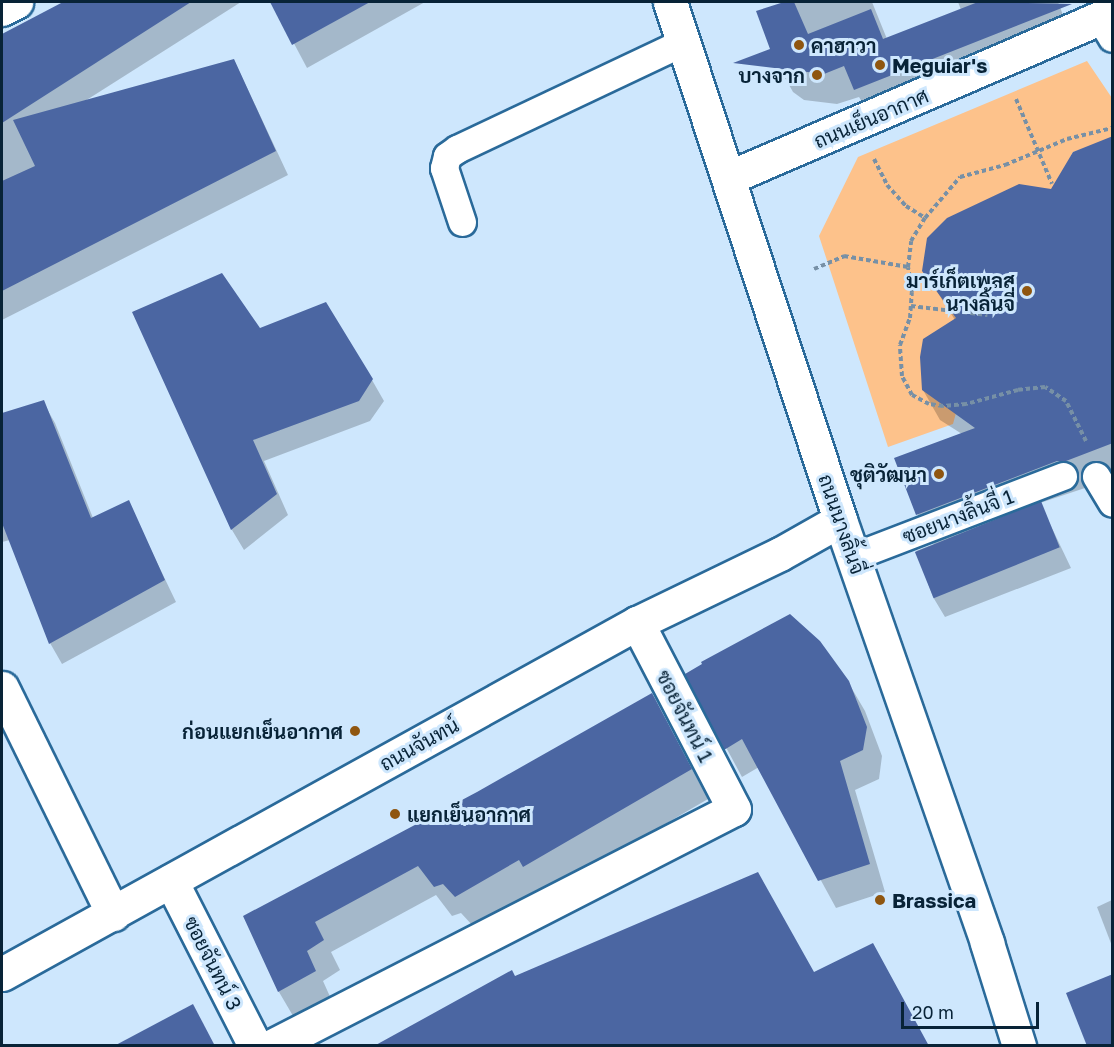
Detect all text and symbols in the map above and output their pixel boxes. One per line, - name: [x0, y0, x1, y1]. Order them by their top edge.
- place label: คาฮาวา: [811, 33, 876, 57]
- marker: คาฮาวา: [792, 38, 806, 52]
- place label: Meguiar's: [892, 53, 987, 77]
- marker: Meguiar's: [873, 58, 887, 72]
- place label: บางจาก: [739, 63, 805, 87]
- marker: บางจาก: [810, 68, 824, 82]
- street label: ถนนเย็นอากาศ: [810, 83, 932, 153]
- place label: มาร์เก็ตเพลส นางลิ้นจี่: [906, 268, 1015, 315]
- marker: มาร์เก็ตเพลส นางลิ้นจี่: [1020, 284, 1034, 298]
- place label: ชุติวัฒนา: [850, 462, 927, 486]
- marker: ชุติวัฒนา: [932, 467, 946, 481]
- street label: ถนนนางลิ้นจี่: [814, 471, 870, 577]
- street label: ซอยนางลิ้นจี่ 1: [899, 484, 1017, 548]
- street label: ซอยจันทน์ 1: [652, 666, 718, 766]
- street label: ถนนจันทน์: [375, 712, 463, 776]
- place label: ก่อนแยกเย็นอากาศ: [182, 719, 343, 743]
- marker: ก่อนแยกเย็นอากาศ: [348, 724, 362, 738]
- place label: แยกเย็นอากาศ: [407, 802, 531, 826]
- marker: แยกเย็นอากาศ: [388, 807, 402, 821]
- place label: Brassica: [892, 888, 976, 912]
- marker: Brassica: [873, 893, 887, 907]
- street label: ซอยจันทน์ 3: [179, 912, 247, 1014]
- scale bar: [904, 990, 1042, 1028]
- text: 20 m: [912, 1001, 954, 1023]

